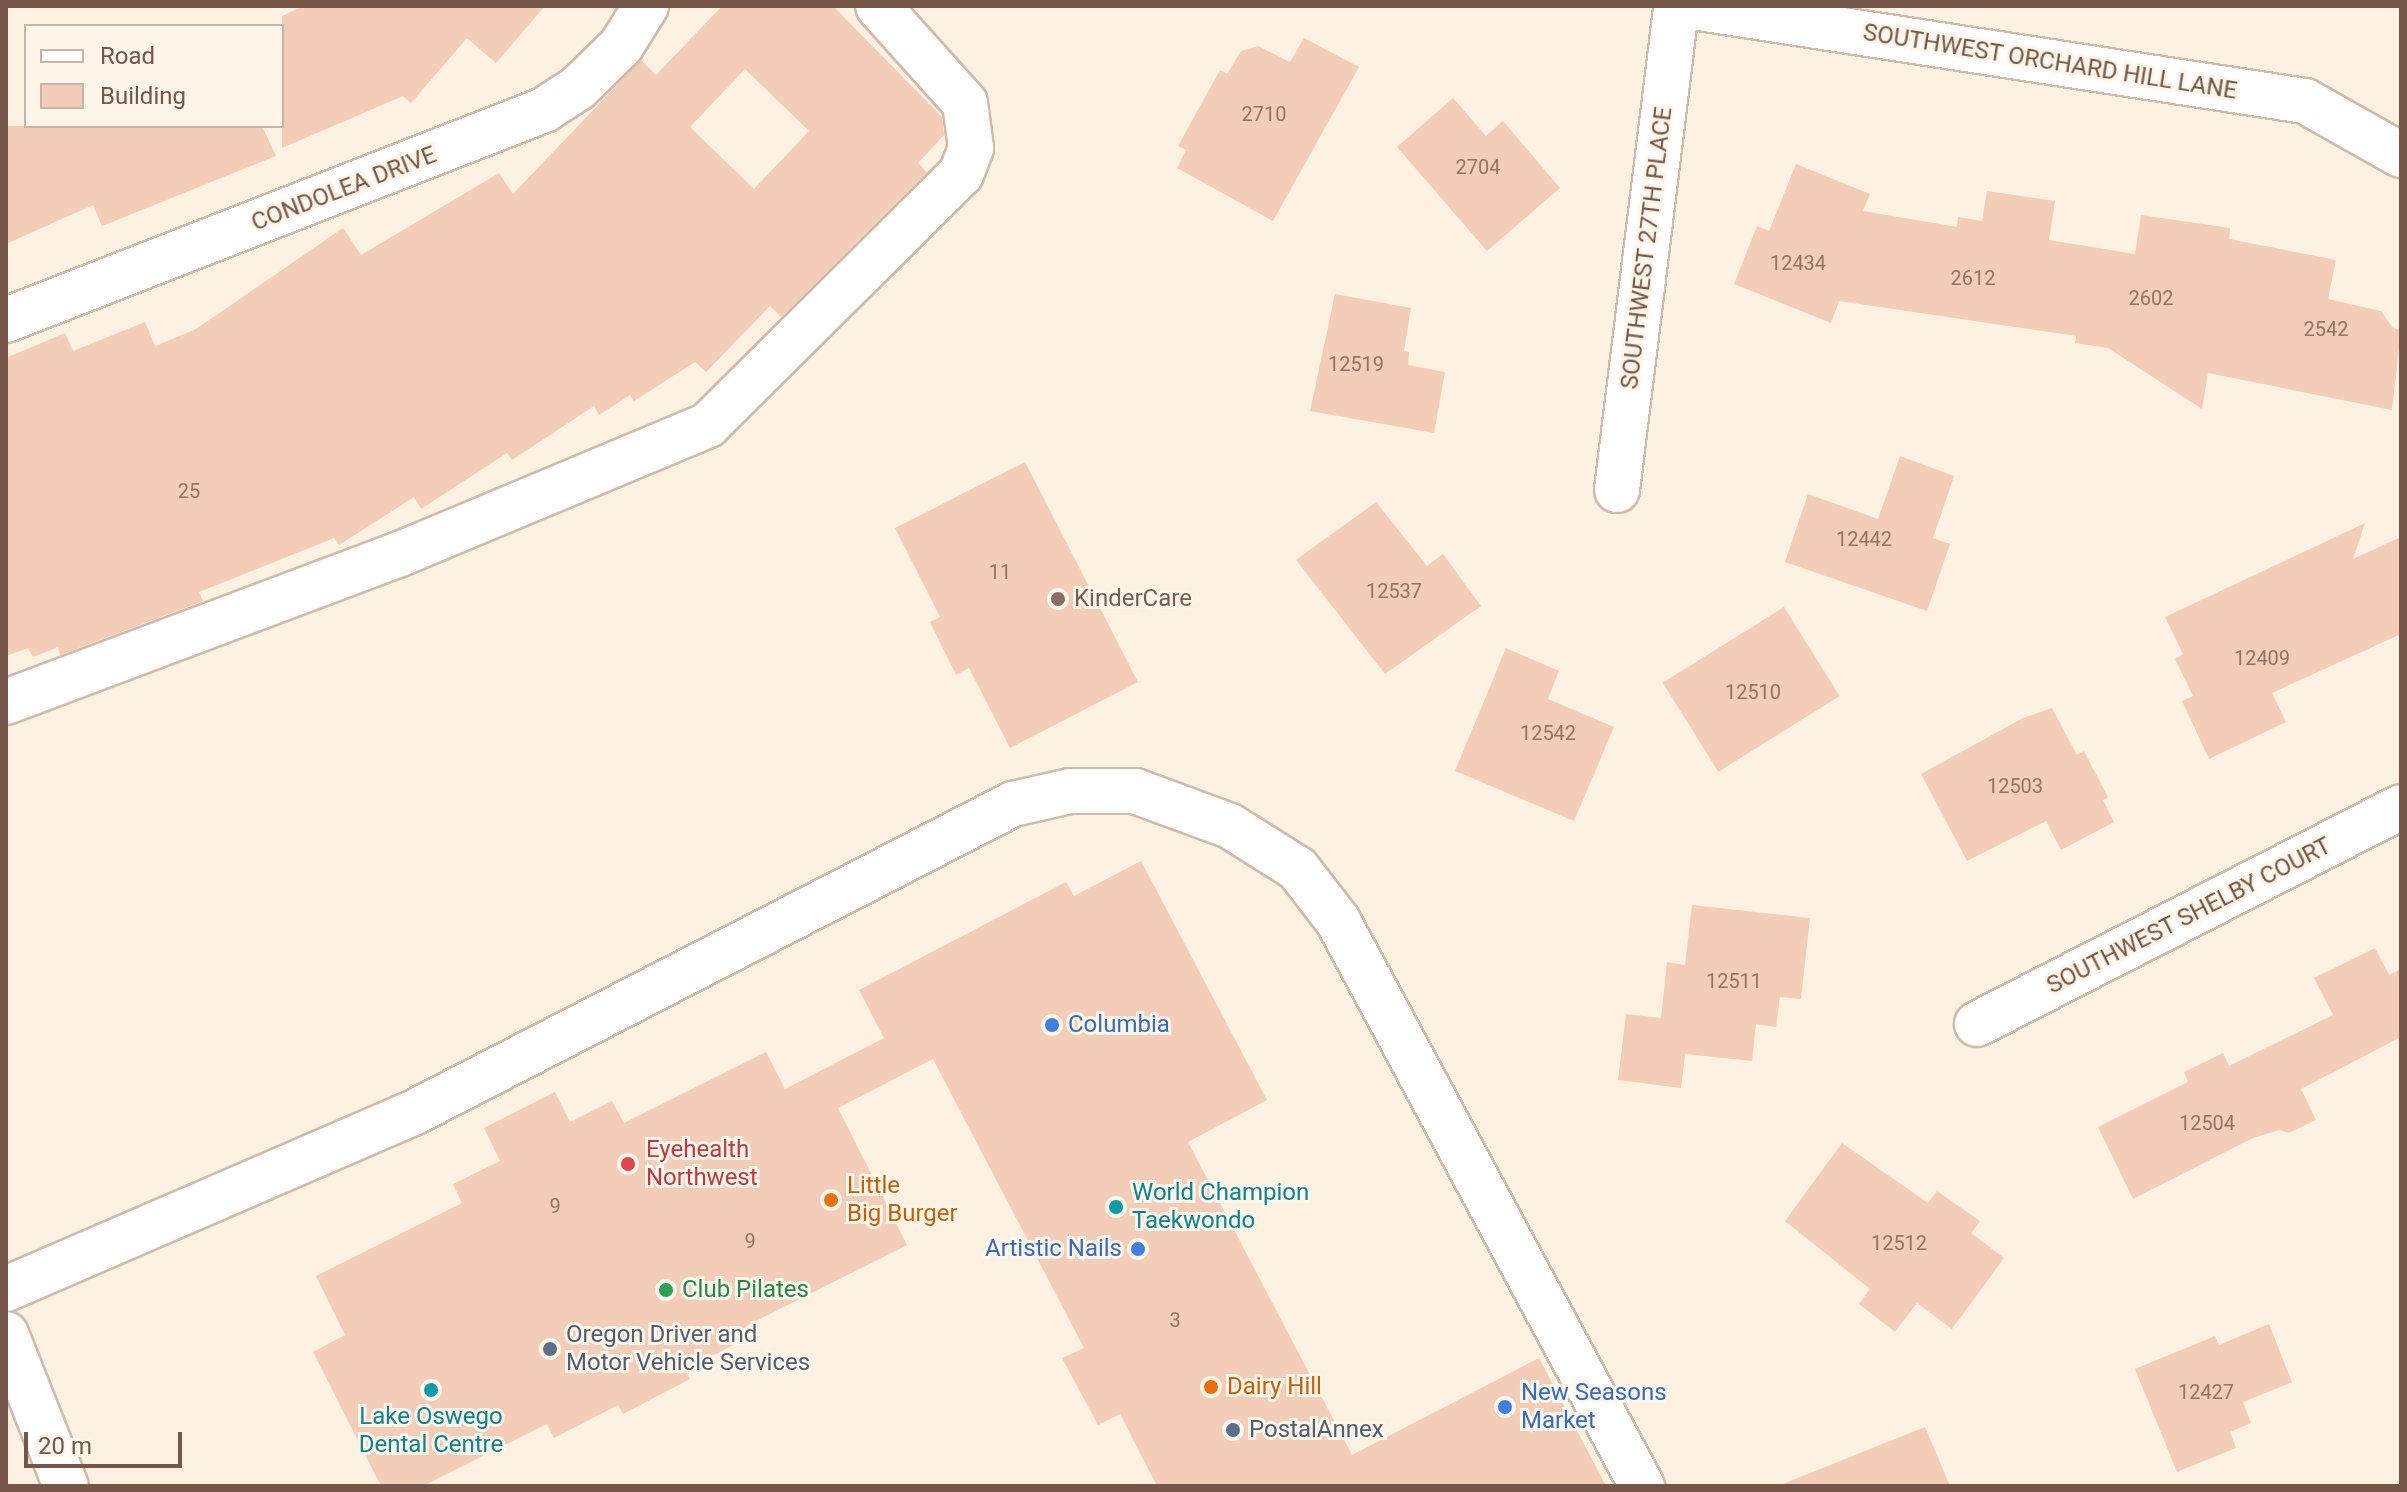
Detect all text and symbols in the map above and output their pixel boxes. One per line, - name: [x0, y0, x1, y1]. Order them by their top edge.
- street label: SOUTHWEST ORCHARD HILL LANE: [1861, 18, 2239, 106]
- legend: [24, 24, 284, 128]
- text: Road: [100, 42, 155, 70]
- text: Building: [100, 82, 186, 110]
- house number: 2710: [1242, 102, 1286, 126]
- street label: SOUTHWEST 27TH PLACE: [1615, 105, 1679, 391]
- street label: CONDOLEA DRIVE: [247, 140, 441, 238]
- house number: 2704: [1456, 155, 1500, 179]
- house number: 12434: [1770, 251, 1826, 275]
- house number: 2612: [1951, 266, 1995, 290]
- house number: 2602: [2129, 286, 2173, 310]
- house number: 2542: [2304, 317, 2348, 341]
- house number: 12519: [1328, 352, 1384, 376]
- house number: 25: [178, 479, 200, 503]
- house number: 12442: [1836, 527, 1892, 551]
- house number: 11: [989, 560, 1011, 584]
- house number: 12537: [1366, 579, 1422, 603]
- place label: KinderCare: [1074, 585, 1192, 613]
- marker: KinderCare: [1049, 590, 1067, 608]
- house number: 12409: [2234, 646, 2290, 670]
- house number: 12510: [1725, 680, 1781, 704]
- house number: 12542: [1520, 721, 1576, 745]
- house number: 12503: [1987, 774, 2043, 798]
- street label: SOUTHWEST SHELBY COURT: [2042, 832, 2336, 1000]
- house number: 12511: [1706, 969, 1762, 993]
- place label: Columbia: [1068, 1011, 1170, 1039]
- marker: Columbia: [1043, 1016, 1061, 1034]
- house number: 12504: [2179, 1111, 2235, 1135]
- place label: Eyehealth Northwest: [646, 1136, 758, 1192]
- marker: Eyehealth Northwest: [617, 1153, 639, 1175]
- place label: Little Big Burger: [847, 1172, 958, 1228]
- place label: World Champion Taekwondo: [1132, 1179, 1309, 1235]
- marker: Little Big Burger: [822, 1191, 840, 1209]
- house number: 9: [549, 1194, 561, 1218]
- marker: World Champion Taekwondo: [1107, 1198, 1125, 1216]
- house number: 9: [744, 1229, 756, 1253]
- house number: 12512: [1871, 1231, 1927, 1255]
- place label: Artistic Nails: [985, 1235, 1122, 1263]
- marker: Artistic Nails: [1129, 1240, 1147, 1258]
- place label: Club Pilates: [682, 1276, 809, 1304]
- marker: Club Pilates: [657, 1281, 675, 1299]
- house number: 3: [1169, 1308, 1181, 1332]
- place label: Oregon Driver and Motor Vehicle Services: [566, 1321, 810, 1377]
- marker: Oregon Driver and Motor Vehicle Services: [541, 1340, 559, 1358]
- place label: Dairy Hill: [1227, 1373, 1322, 1401]
- marker: Dairy Hill: [1202, 1378, 1220, 1396]
- place label: New Seasons Market: [1521, 1379, 1667, 1435]
- house number: 12427: [2178, 1380, 2234, 1404]
- marker: Lake Oswego Dental Centre: [422, 1381, 440, 1399]
- marker: New Seasons Market: [1496, 1398, 1514, 1416]
- place label: Lake Oswego Dental Centre: [359, 1403, 503, 1459]
- scale bar: [28, 1416, 186, 1466]
- place label: PostalAnnex: [1249, 1416, 1384, 1444]
- marker: PostalAnnex: [1224, 1421, 1242, 1439]
- text: 20 m: [38, 1432, 92, 1460]

